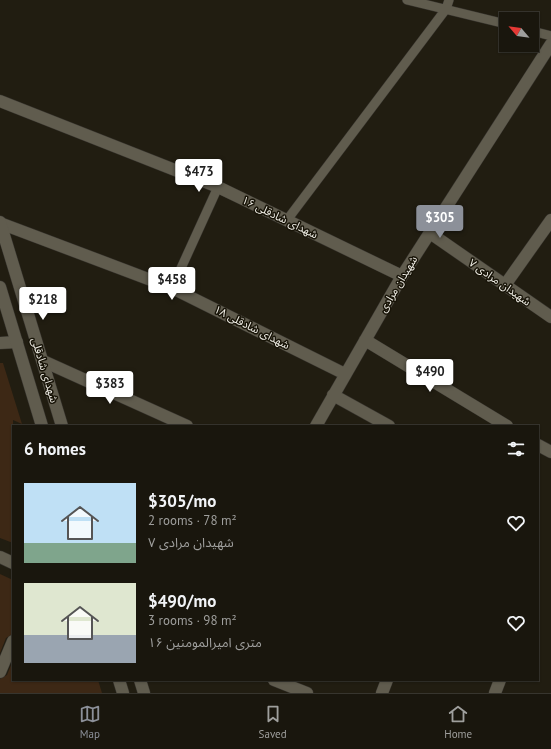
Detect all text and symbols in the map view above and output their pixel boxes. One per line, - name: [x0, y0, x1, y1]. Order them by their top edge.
- north arrow: [499, 12, 539, 52]
- map controls: [499, 12, 539, 52]
- pin: $473: [175, 159, 223, 193]
- text: $473: [184, 163, 214, 180]
- street label: شهدای شادقلی ۱۶: [240, 193, 321, 242]
- pin: $305: [416, 205, 464, 239]
- text: $305: [425, 209, 455, 226]
- street label: شهیدان مرادی: [376, 253, 421, 315]
- street label: شهیدان مرادی ۷: [466, 255, 534, 309]
- pin: $458: [148, 267, 196, 301]
- text: $458: [157, 271, 187, 288]
- pin: $218: [19, 287, 67, 321]
- text: $218: [28, 291, 58, 308]
- street label: شهدای شادقلی ۱۸: [212, 302, 292, 352]
- street label: شهدای شادقلی: [28, 336, 62, 405]
- pin: $490: [406, 359, 454, 393]
- text: $490: [415, 363, 445, 380]
- pin: $383: [86, 371, 134, 405]
- text: $383: [95, 375, 125, 392]
- text: 6 homes: [24, 438, 86, 460]
- icon: filters: [505, 438, 527, 460]
- text: $305/mo: [148, 490, 216, 512]
- icon: home: [56, 499, 104, 547]
- text: 2 rooms · 78 m²: [148, 512, 237, 529]
- icon: heart: [505, 512, 527, 534]
- text: شهیدان مرادی ۷: [148, 534, 234, 551]
- text: $490/mo: [148, 590, 216, 612]
- icon: home: [56, 599, 104, 647]
- text: 3 rooms · 98 m²: [148, 612, 237, 629]
- icon: heart: [505, 612, 527, 634]
- text: ۱۶ متری امیرالمومنین: [148, 634, 262, 651]
- tab: Map: [79, 703, 101, 741]
- tab: Saved: [259, 703, 287, 741]
- tab: Home: [444, 703, 472, 741]

